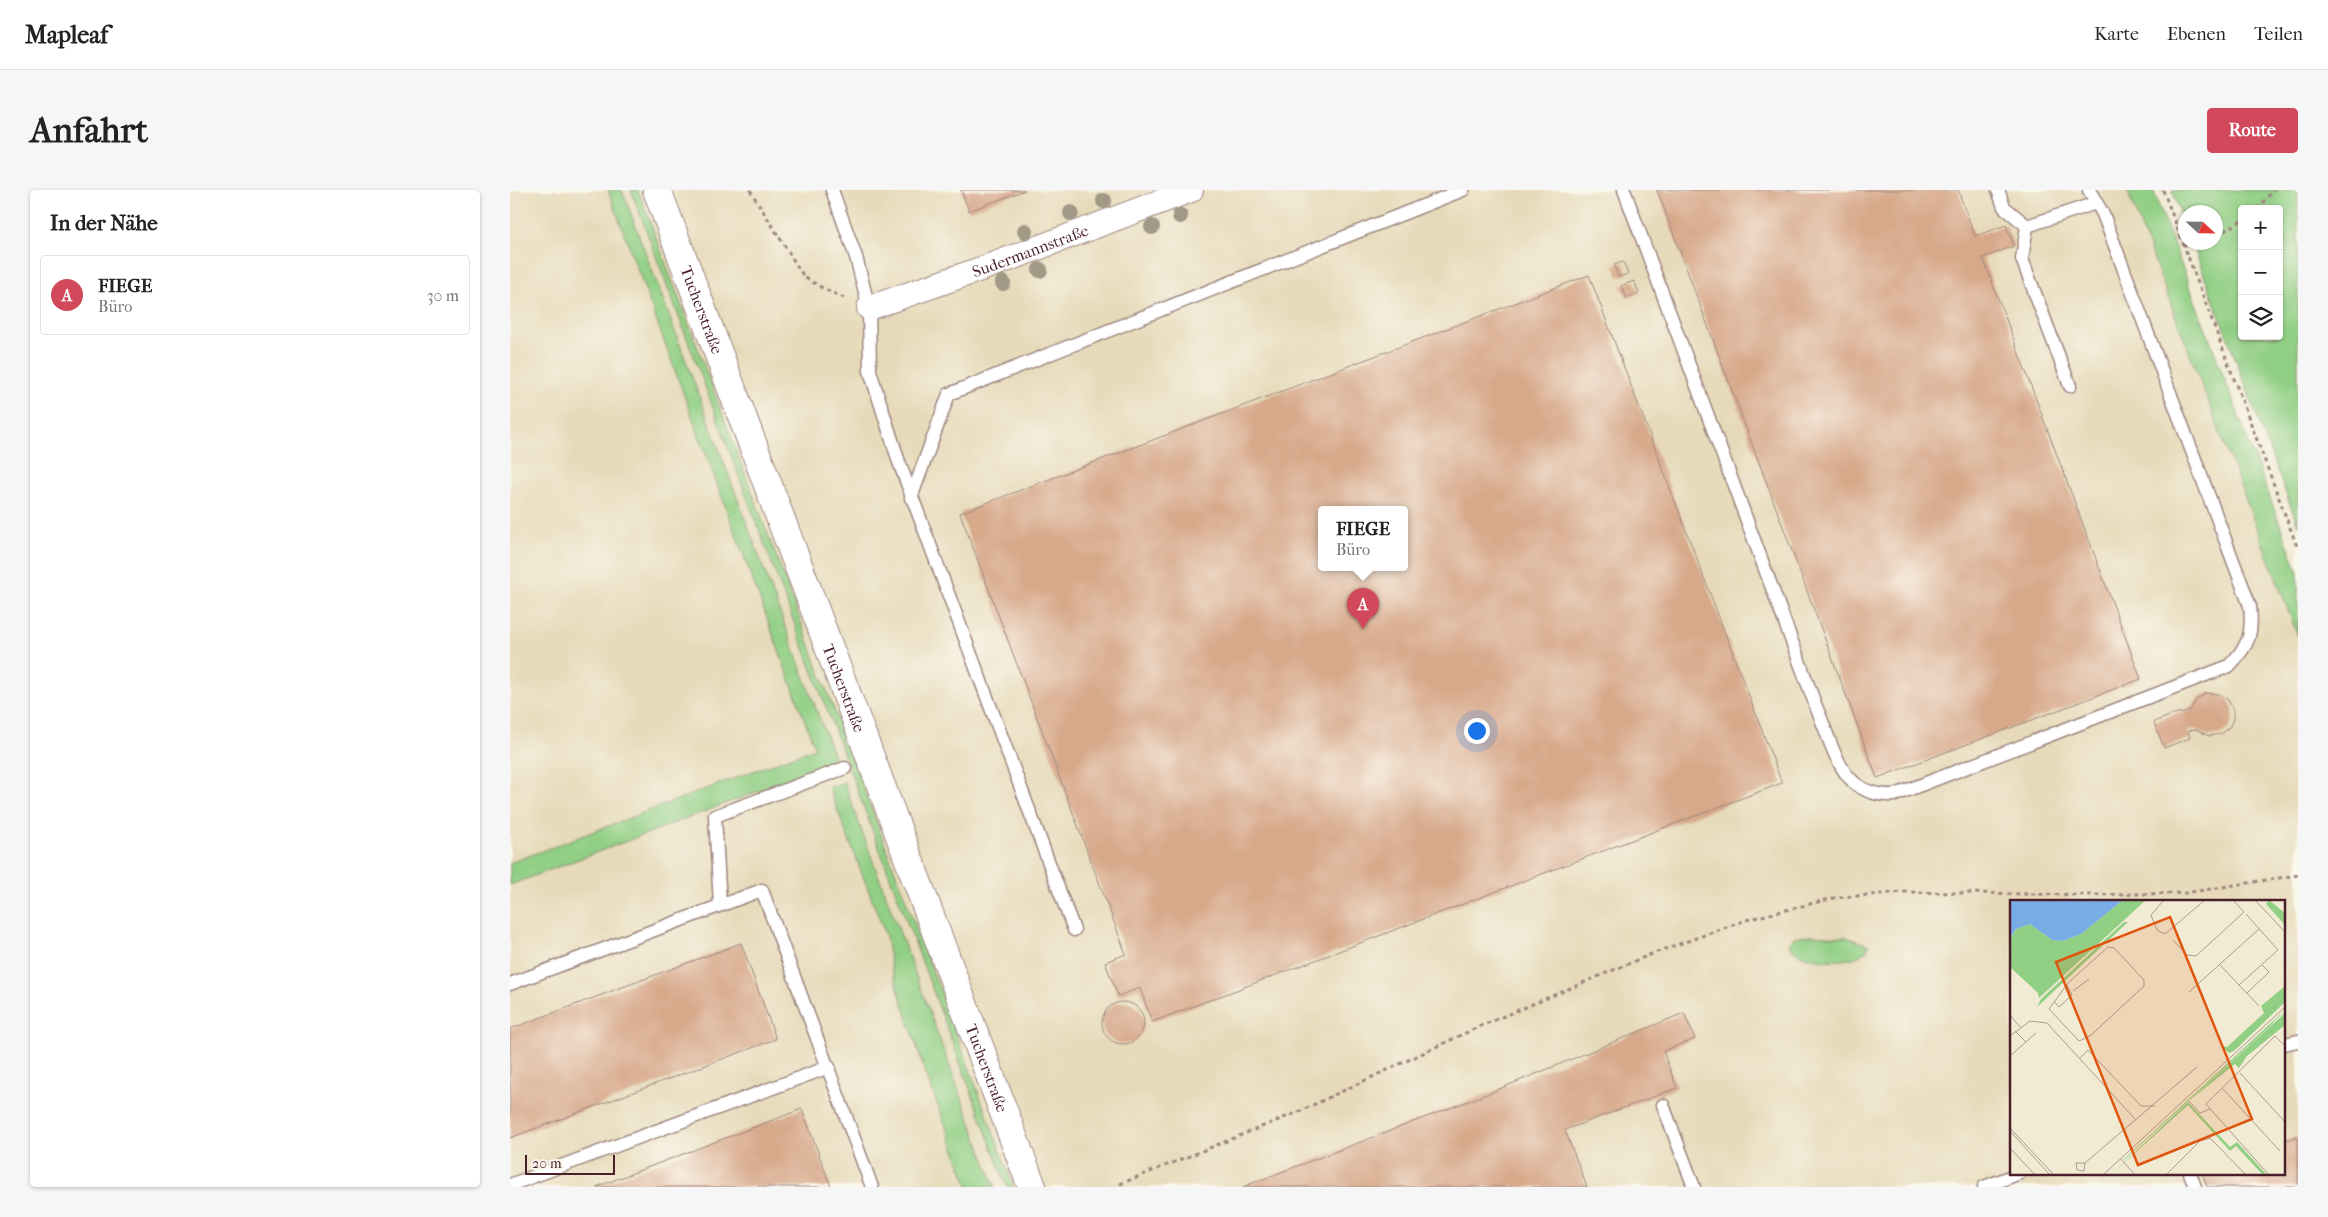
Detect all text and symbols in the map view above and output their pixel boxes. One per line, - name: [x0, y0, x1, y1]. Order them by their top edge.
- text: Mapleaf: [25, 21, 108, 49]
- text: Karte: [2094, 24, 2139, 45]
- text: Ebenen: [2167, 24, 2226, 45]
- text: Teilen: [2254, 24, 2303, 45]
- button: Route: [2207, 108, 2298, 153]
- text: Anfahrt: [30, 110, 148, 151]
- north arrow: [2178, 205, 2223, 250]
- map controls: [2238, 205, 2283, 340]
- button: +: [2238, 205, 2283, 250]
- text: In der Nähe: [50, 211, 158, 235]
- street label: Sudermannstraße: [970, 221, 1091, 281]
- button: −: [2238, 250, 2283, 295]
- street label: Tucherstraße: [676, 263, 727, 357]
- text: FIEGE: [98, 275, 152, 297]
- text: A: [62, 286, 72, 305]
- text: 30 m: [427, 286, 459, 305]
- button: layers: [2238, 295, 2283, 340]
- text: Büro: [98, 297, 132, 316]
- popup: [1318, 506, 1408, 571]
- text: FIEGE: [1336, 518, 1390, 540]
- text: Büro: [1336, 540, 1370, 559]
- pin: A: [1347, 588, 1379, 629]
- street label: Tucherstraße: [819, 641, 869, 735]
- your location: [1464, 718, 1490, 744]
- inset map: [2010, 900, 2286, 1174]
- street label: Tucherstraße: [962, 1021, 1012, 1115]
- scale bar: [525, 1152, 615, 1175]
- text: 20 m: [532, 1155, 562, 1172]

